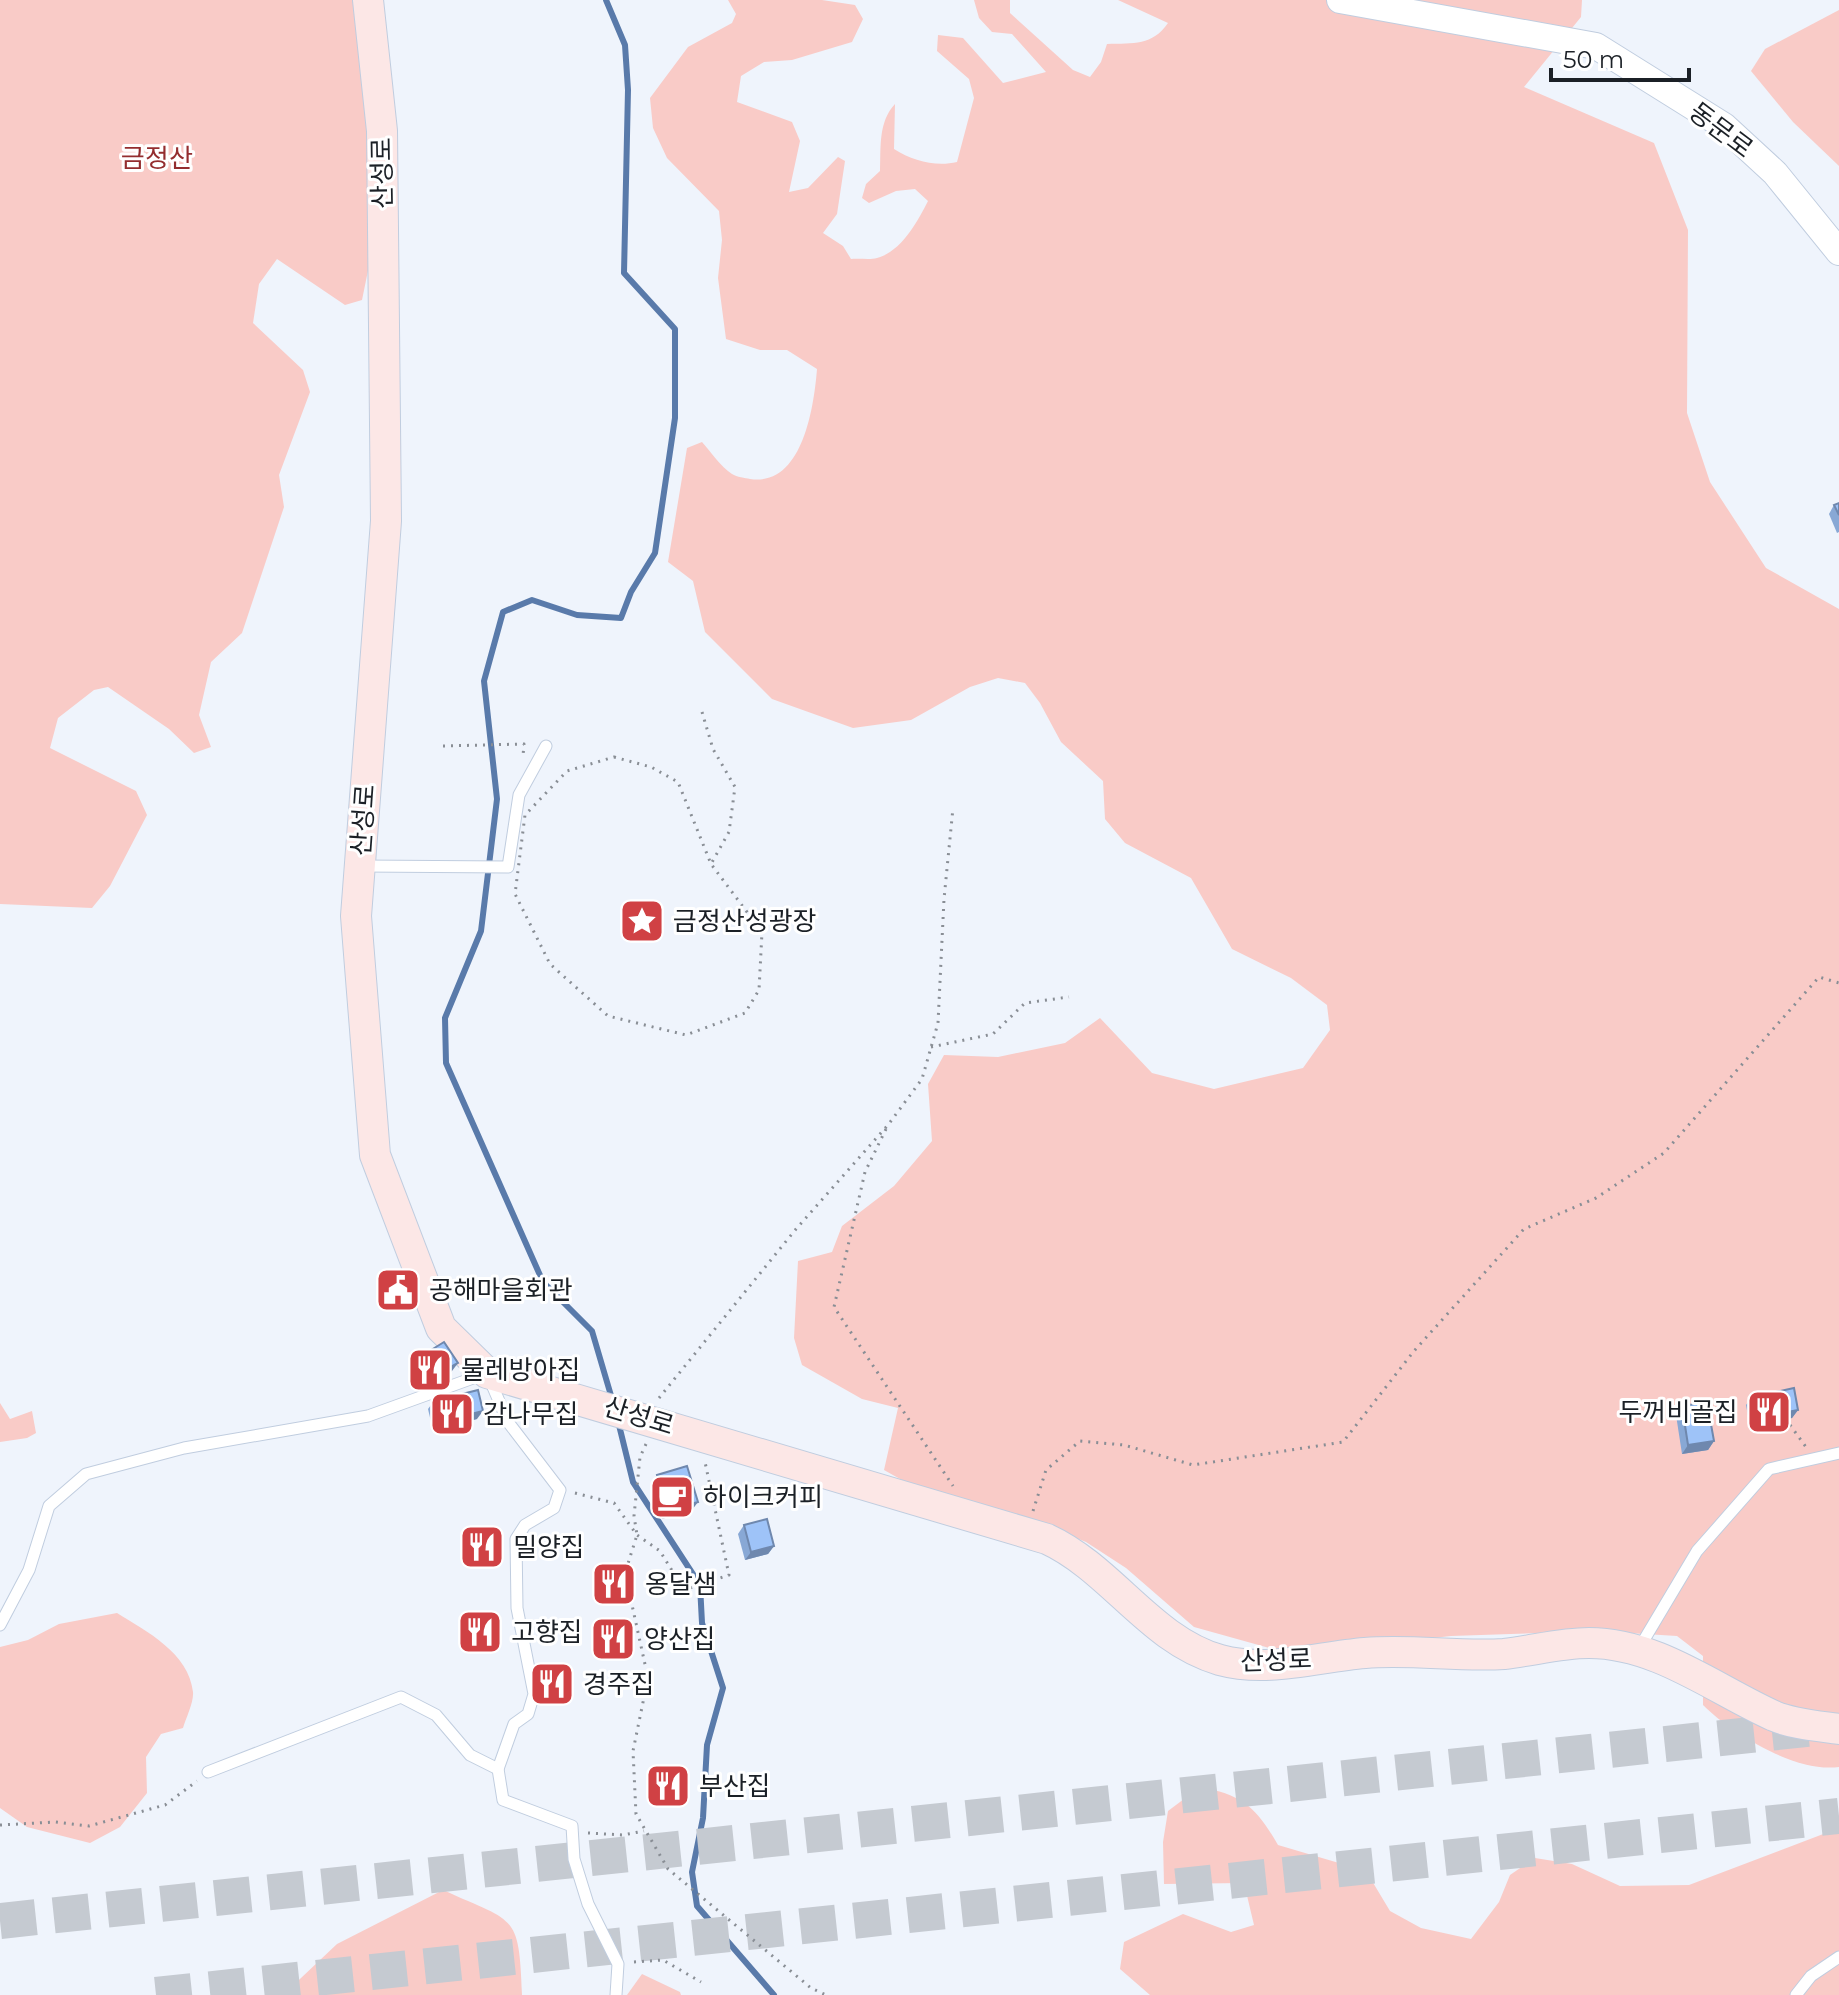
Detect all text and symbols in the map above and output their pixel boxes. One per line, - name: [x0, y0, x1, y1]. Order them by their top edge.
- scale bar: [1551, 32, 1689, 82]
- text: 50 m: [1563, 45, 1624, 74]
- street label: 동문로: [1683, 96, 1759, 164]
- street label: 산성로: [365, 137, 399, 209]
- park label: 금정산: [121, 142, 193, 174]
- street label: 산성로: [345, 783, 381, 857]
- place icon: 금정산성광장: [618, 897, 666, 945]
- place label: 금정산성광장: [673, 905, 817, 937]
- public building icon: 공해마을회관: [374, 1266, 422, 1314]
- place label: 공해마을회관: [429, 1274, 573, 1306]
- restaurant icon: 물레방아집: [406, 1346, 454, 1394]
- place label: 물레방아집: [461, 1354, 581, 1386]
- restaurant icon: 두꺼비골집: [1745, 1388, 1793, 1436]
- restaurant icon: 감나무집: [428, 1390, 476, 1438]
- street label: 산성로: [600, 1390, 678, 1442]
- place label: 두꺼비골집: [1618, 1396, 1738, 1428]
- place label: 감나무집: [483, 1398, 579, 1430]
- cafe icon: 하이크커피: [648, 1473, 696, 1521]
- place label: 하이크커피: [703, 1481, 823, 1513]
- restaurant icon: 밀양집: [458, 1523, 506, 1571]
- place label: 밀양집: [513, 1531, 585, 1563]
- restaurant icon: 옹달샘: [590, 1560, 638, 1608]
- place label: 옹달샘: [645, 1568, 717, 1600]
- restaurant icon: 고향집: [456, 1608, 504, 1656]
- restaurant icon: 양산집: [589, 1615, 637, 1663]
- place label: 고향집: [511, 1616, 583, 1648]
- place label: 양산집: [644, 1623, 716, 1655]
- street label: 산성로: [1240, 1643, 1312, 1677]
- restaurant icon: 경주집: [528, 1660, 576, 1708]
- place label: 경주집: [583, 1668, 655, 1700]
- restaurant icon: 부산집: [644, 1762, 692, 1810]
- place label: 부산집: [699, 1770, 771, 1802]

